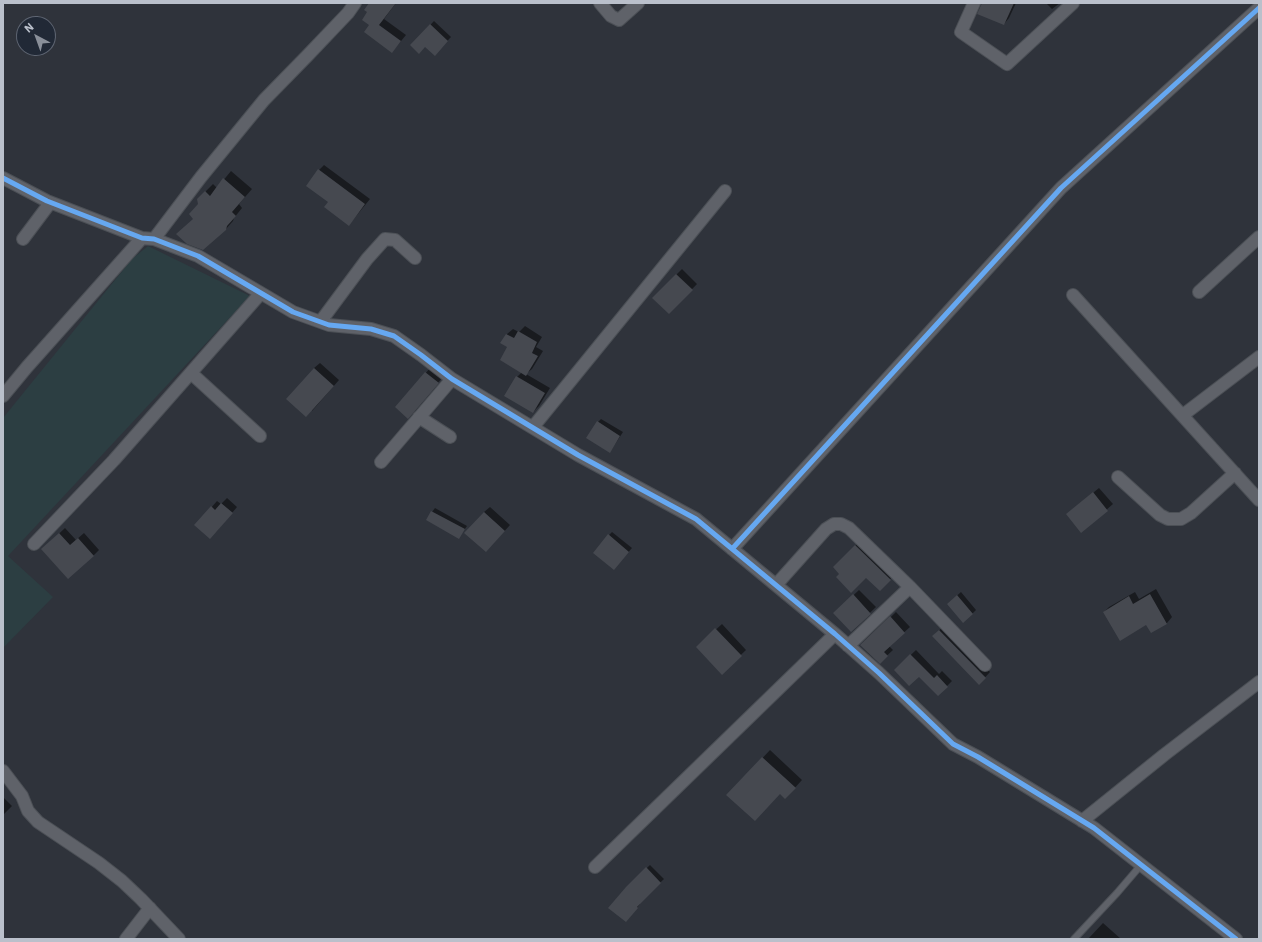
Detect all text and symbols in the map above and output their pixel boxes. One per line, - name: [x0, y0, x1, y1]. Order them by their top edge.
- north arrow: [16, 16, 56, 56]
- text: N: [21, 20, 36, 36]

